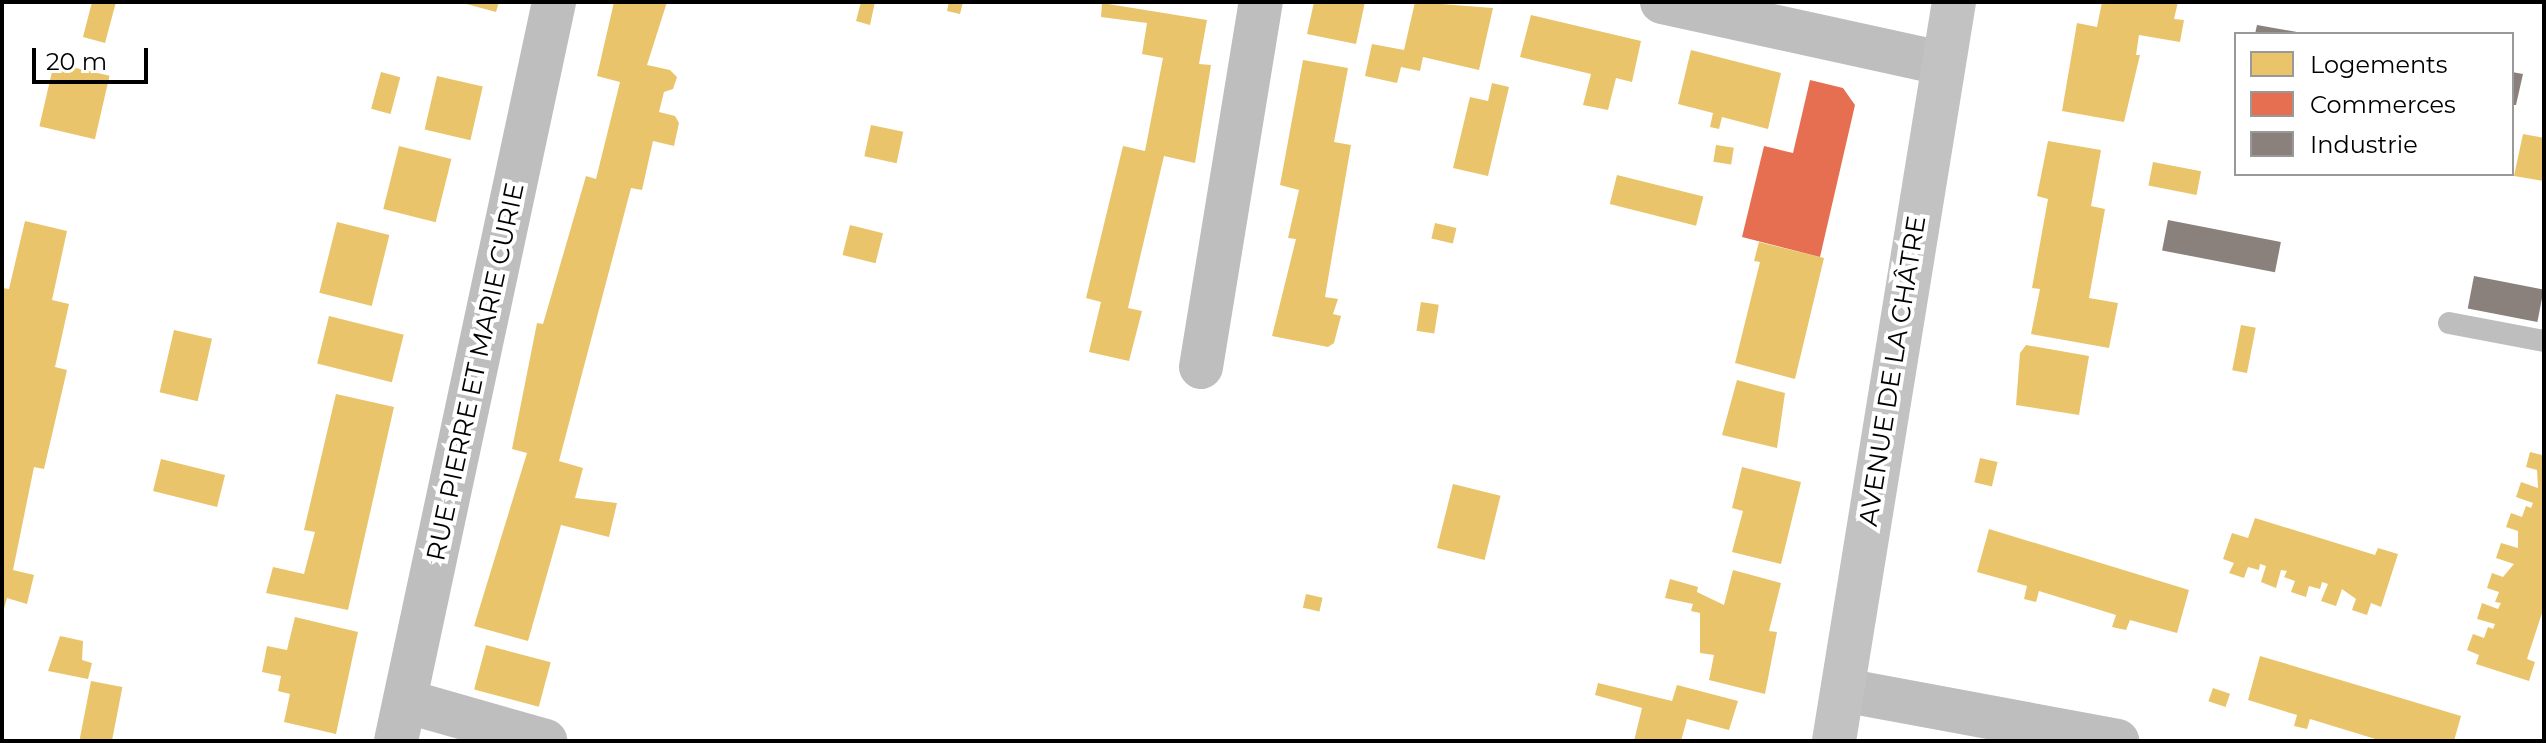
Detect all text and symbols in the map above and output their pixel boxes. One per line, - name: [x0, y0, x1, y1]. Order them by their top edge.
- scale bar: [36, 32, 152, 82]
- legend: [2234, 32, 2514, 176]
- text: 20 m: [46, 47, 107, 76]
- text: Logements: [2310, 50, 2448, 79]
- text: Commerces: [2310, 90, 2456, 119]
- text: Industrie: [2310, 130, 2418, 159]
- street label: RUE PIERRE ET MARIE CURIE: [421, 180, 531, 564]
- street label: AVENUE DE LA CHÂTRE: [1853, 214, 1933, 528]

